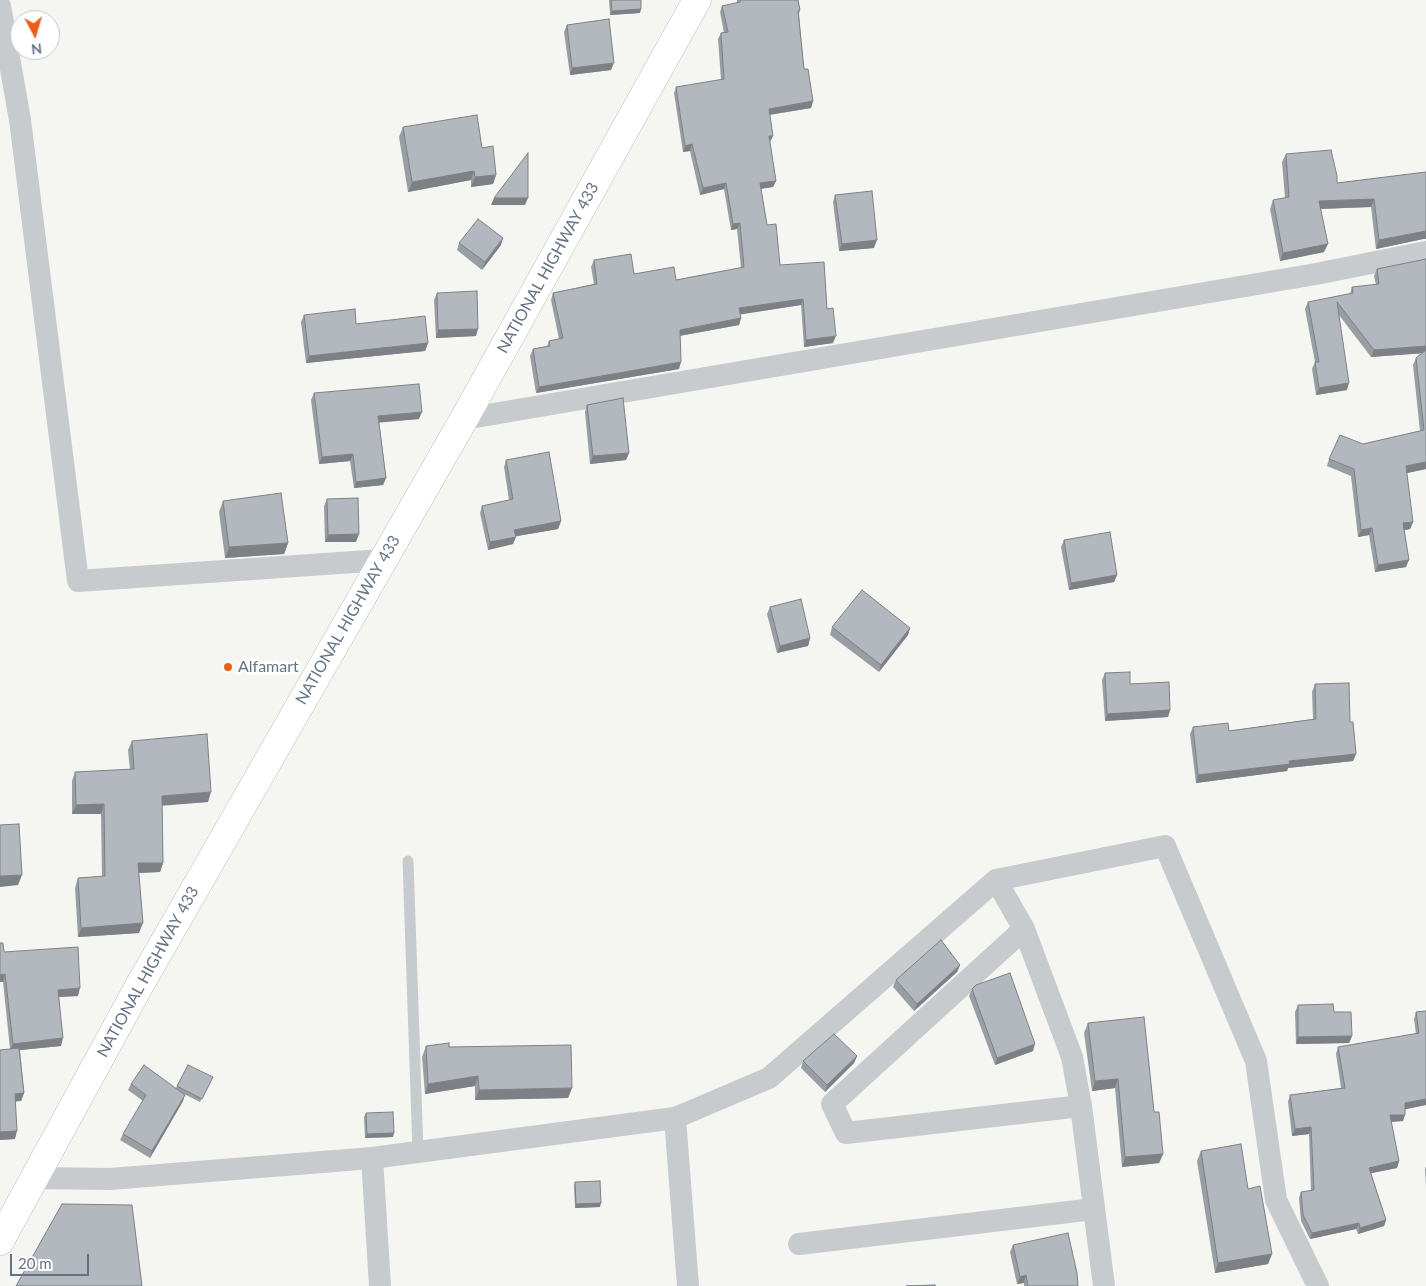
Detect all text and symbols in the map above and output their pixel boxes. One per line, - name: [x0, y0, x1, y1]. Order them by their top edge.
- north arrow: [10, 10, 60, 60]
- text: N: [30, 40, 43, 58]
- street label: NATIONAL HIGHWAY 433: [493, 179, 603, 357]
- street label: NATIONAL HIGHWAY 433: [292, 532, 404, 708]
- place label: Alfamart: [238, 657, 299, 677]
- marker: Alfamart: [222, 661, 234, 673]
- street label: NATIONAL HIGHWAY 433: [93, 883, 203, 1061]
- scale bar: [12, 1244, 91, 1276]
- text: 20 m: [18, 1254, 52, 1272]

